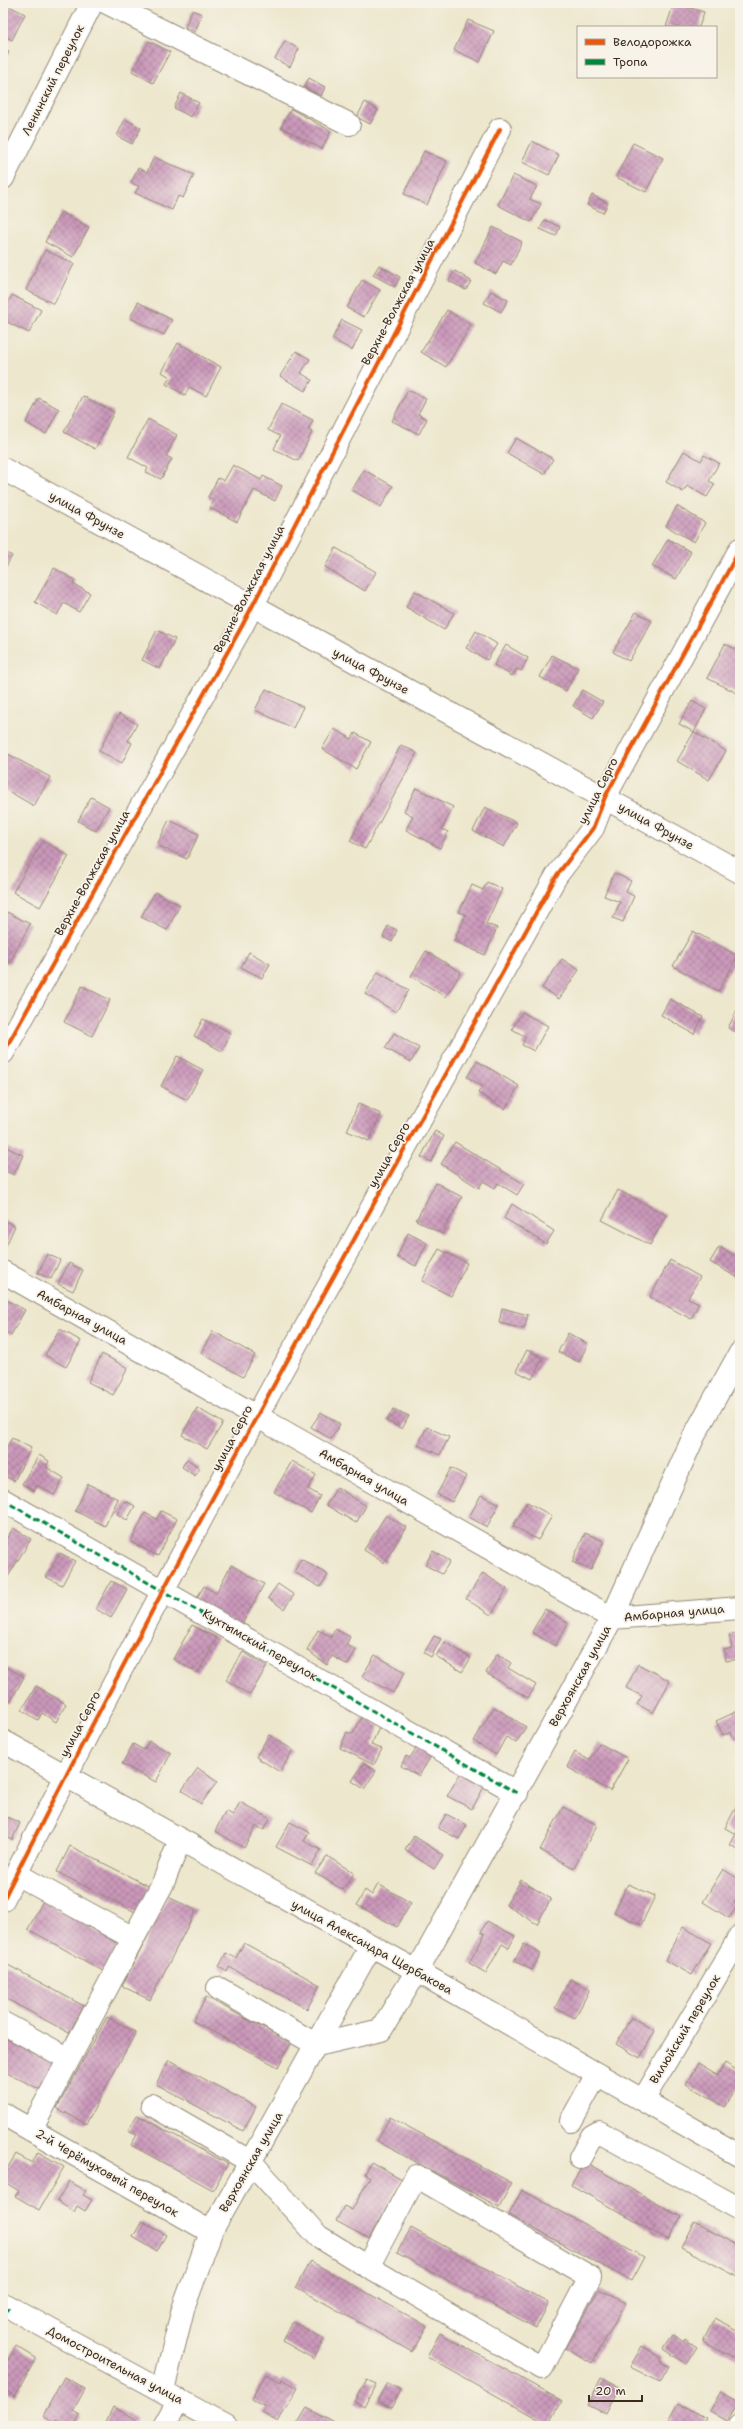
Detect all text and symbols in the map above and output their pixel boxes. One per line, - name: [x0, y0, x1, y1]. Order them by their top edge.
- street label: Ленинский переулок: [18, 21, 88, 138]
- legend: [577, 26, 717, 78]
- text: Велодорожка: [613, 34, 692, 50]
- text: Тропа: [613, 54, 648, 70]
- street label: Верхне-Волжская улица: [358, 235, 439, 368]
- street label: улица Фрунзе: [46, 488, 128, 543]
- street label: Верхне-Волжская улица: [210, 522, 288, 656]
- street label: улица Фрунзе: [330, 644, 412, 698]
- street label: улица Серго: [574, 755, 622, 827]
- street label: улица Фрунзе: [615, 799, 697, 854]
- street label: Верхне-Волжская улица: [51, 807, 134, 939]
- street label: улица Серго: [364, 1119, 414, 1191]
- street label: Амбарная улица: [34, 1286, 130, 1349]
- street label: улица Серго: [208, 1402, 256, 1474]
- street label: Амбарная улица: [316, 1445, 412, 1509]
- street label: Амбарная улица: [623, 1601, 725, 1625]
- street label: Кухтымский переулок: [199, 1605, 321, 1685]
- street label: Верхоянская улица: [545, 1622, 615, 1730]
- street label: улица Серго: [56, 1688, 104, 1760]
- street label: улица Александра Щербакова: [289, 1896, 456, 1998]
- street label: Вилюйский переулок: [646, 1971, 724, 2087]
- street label: Верхоянская улица: [216, 2108, 287, 2215]
- street label: 2-й Черёмуховый переулок: [33, 2125, 182, 2221]
- street label: Домостроительная улица: [44, 2322, 186, 2408]
- scale bar: [589, 2377, 642, 2403]
- text: 20 m: [595, 2383, 626, 2399]

